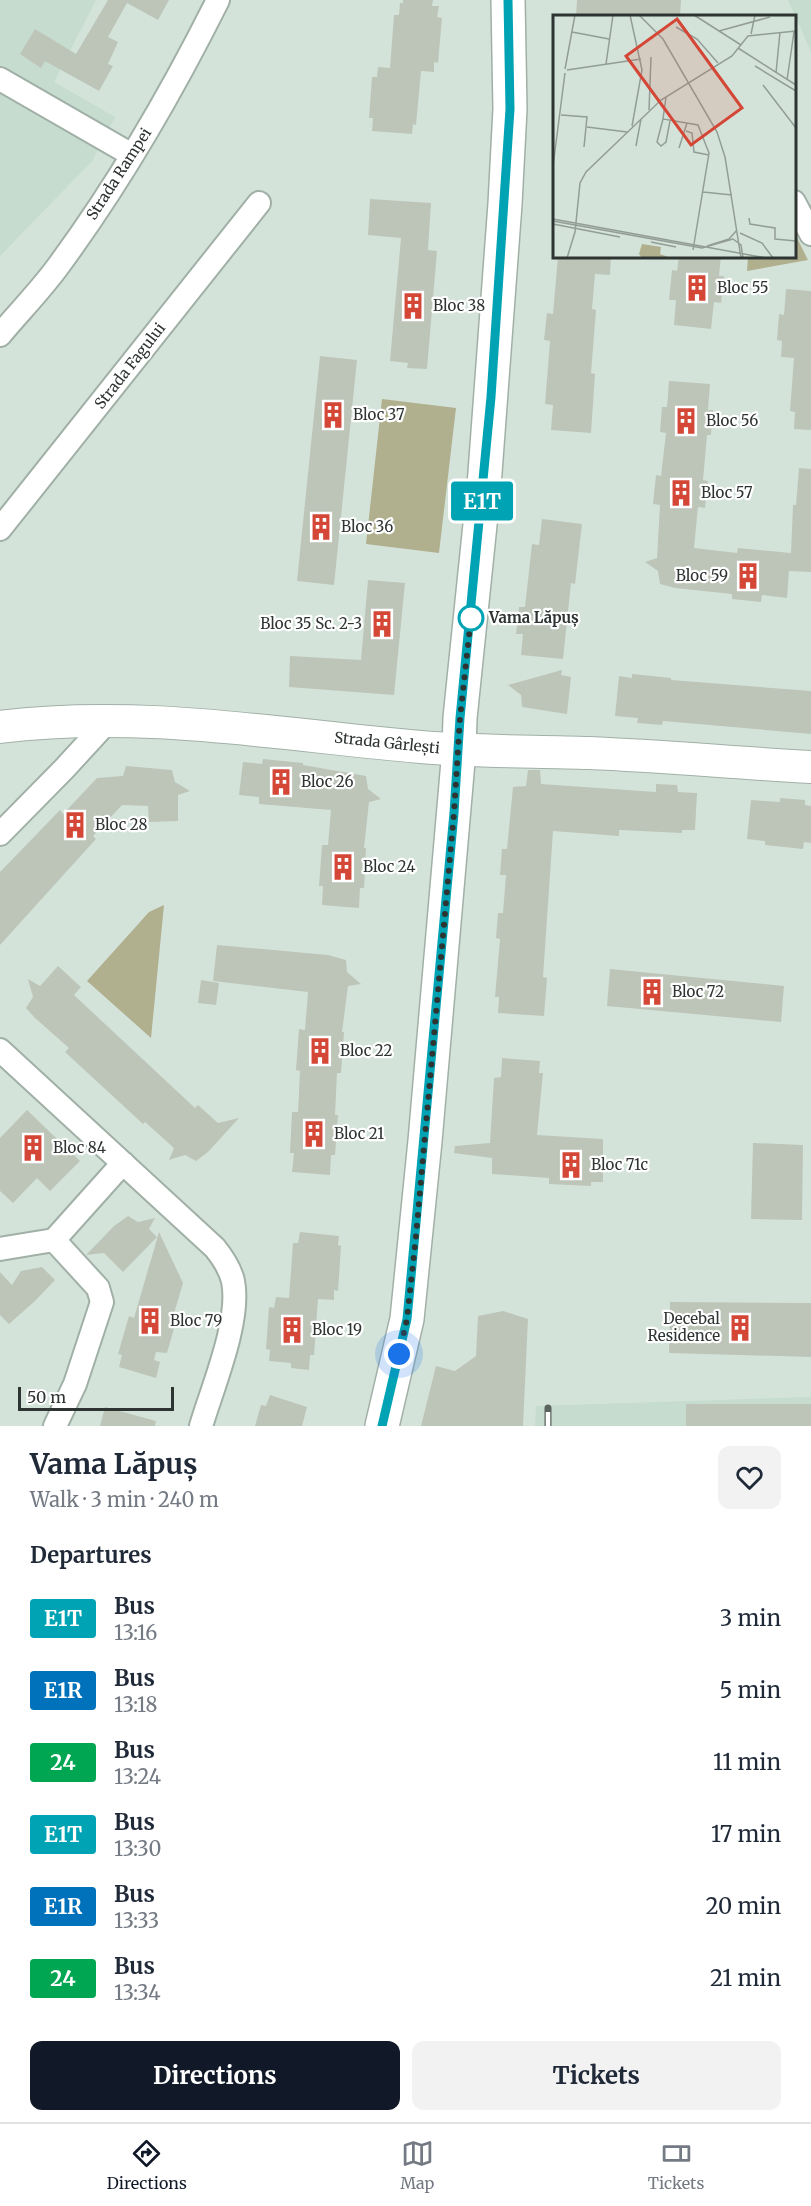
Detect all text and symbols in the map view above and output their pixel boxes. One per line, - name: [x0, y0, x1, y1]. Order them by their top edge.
- inset map: [553, 15, 796, 258]
- street label: Strada Rampei: [82, 124, 155, 223]
- building icon: Bloc 55: [682, 273, 712, 303]
- place label: Bloc 55: [717, 278, 769, 297]
- building icon: Bloc 38: [398, 291, 428, 321]
- place label: Bloc 38: [433, 296, 485, 315]
- street label: Strada Fagului: [90, 319, 169, 412]
- building icon: Bloc 37: [318, 400, 348, 430]
- place label: Bloc 37: [353, 405, 405, 424]
- building icon: Bloc 56: [671, 406, 701, 436]
- place label: Bloc 56: [706, 411, 758, 430]
- building icon: Bloc 57: [666, 478, 696, 508]
- line badge: E1T: [448, 482, 516, 520]
- place label: Bloc 57: [701, 483, 753, 502]
- text: E1T: [463, 488, 501, 515]
- building icon: Bloc 36: [306, 512, 336, 542]
- place label: Bloc 36: [341, 517, 393, 536]
- building icon: Bloc 59: [733, 561, 763, 591]
- place label: Bloc 59: [676, 566, 728, 585]
- marker: Vama Lăpuș: [458, 605, 484, 631]
- place label: Vama Lăpuș: [488, 608, 579, 627]
- building icon: Bloc 35 Sc. 2-3: [367, 609, 397, 639]
- place label: Bloc 35 Sc. 2-3: [260, 614, 362, 633]
- street label: Strada Gârlești: [333, 728, 441, 759]
- building icon: Bloc 26: [266, 767, 296, 797]
- place label: Bloc 26: [301, 772, 353, 791]
- building icon: Bloc 28: [60, 810, 90, 840]
- place label: Bloc 28: [95, 815, 148, 834]
- building icon: Bloc 24: [328, 852, 358, 882]
- place label: Bloc 24: [363, 857, 416, 876]
- building icon: Bloc 72: [637, 977, 667, 1007]
- place label: Bloc 72: [672, 982, 724, 1001]
- building icon: Bloc 22: [305, 1036, 335, 1066]
- place label: Bloc 22: [340, 1041, 392, 1060]
- building icon: Bloc 21: [299, 1119, 329, 1149]
- place label: Bloc 21: [334, 1124, 384, 1143]
- building icon: Bloc 84: [18, 1133, 48, 1163]
- place label: Bloc 84: [53, 1138, 106, 1157]
- building icon: Bloc 71c: [556, 1150, 586, 1180]
- place label: Bloc 71c: [591, 1155, 648, 1174]
- building icon: Bloc 79: [135, 1306, 165, 1336]
- place label: Decebal Residence: [648, 1309, 720, 1345]
- place label: Bloc 79: [170, 1311, 222, 1330]
- building icon: Decebal Residence: [725, 1313, 755, 1343]
- building icon: Bloc 19: [277, 1315, 307, 1345]
- place label: Bloc 19: [312, 1320, 362, 1339]
- your location: [384, 1339, 414, 1369]
- scale bar: [18, 1384, 174, 1412]
- text: 50 m: [27, 1387, 66, 1407]
- text: Vama Lăpuș: [30, 1446, 198, 1482]
- button: heart: [718, 1446, 781, 1509]
- text: Walk · 3 min · 240 m: [30, 1487, 219, 1512]
- text: Departures: [30, 1541, 152, 1569]
- text: Bus: [114, 1592, 155, 1620]
- text: 3 min: [720, 1604, 781, 1632]
- text: E1T: [44, 1605, 82, 1632]
- text: 13:16: [114, 1620, 157, 1645]
- text: Bus: [114, 1664, 155, 1692]
- text: 5 min: [719, 1676, 781, 1704]
- text: E1R: [44, 1677, 82, 1704]
- text: 13:18: [114, 1692, 157, 1717]
- text: Bus: [114, 1736, 155, 1764]
- text: 11 min: [713, 1748, 781, 1776]
- text: 24: [50, 1749, 76, 1776]
- text: 13:24: [114, 1764, 161, 1789]
- text: Bus: [114, 1808, 155, 1836]
- text: 17 min: [711, 1820, 781, 1848]
- text: E1T: [44, 1821, 82, 1848]
- text: 13:30: [114, 1836, 161, 1861]
- text: Bus: [114, 1880, 155, 1908]
- text: 20 min: [705, 1892, 781, 1920]
- text: E1R: [44, 1893, 82, 1920]
- text: 13:33: [114, 1908, 159, 1933]
- text: Bus: [114, 1952, 155, 1980]
- text: 21 min: [710, 1964, 781, 1992]
- text: 24: [50, 1965, 76, 1992]
- text: 13:34: [114, 1980, 161, 2005]
- button: Directions: [30, 2041, 400, 2110]
- button: Tickets: [412, 2041, 781, 2110]
- tab: Directions: [107, 2137, 187, 2193]
- tab: Map: [400, 2137, 434, 2193]
- tab: Tickets: [648, 2137, 704, 2193]

